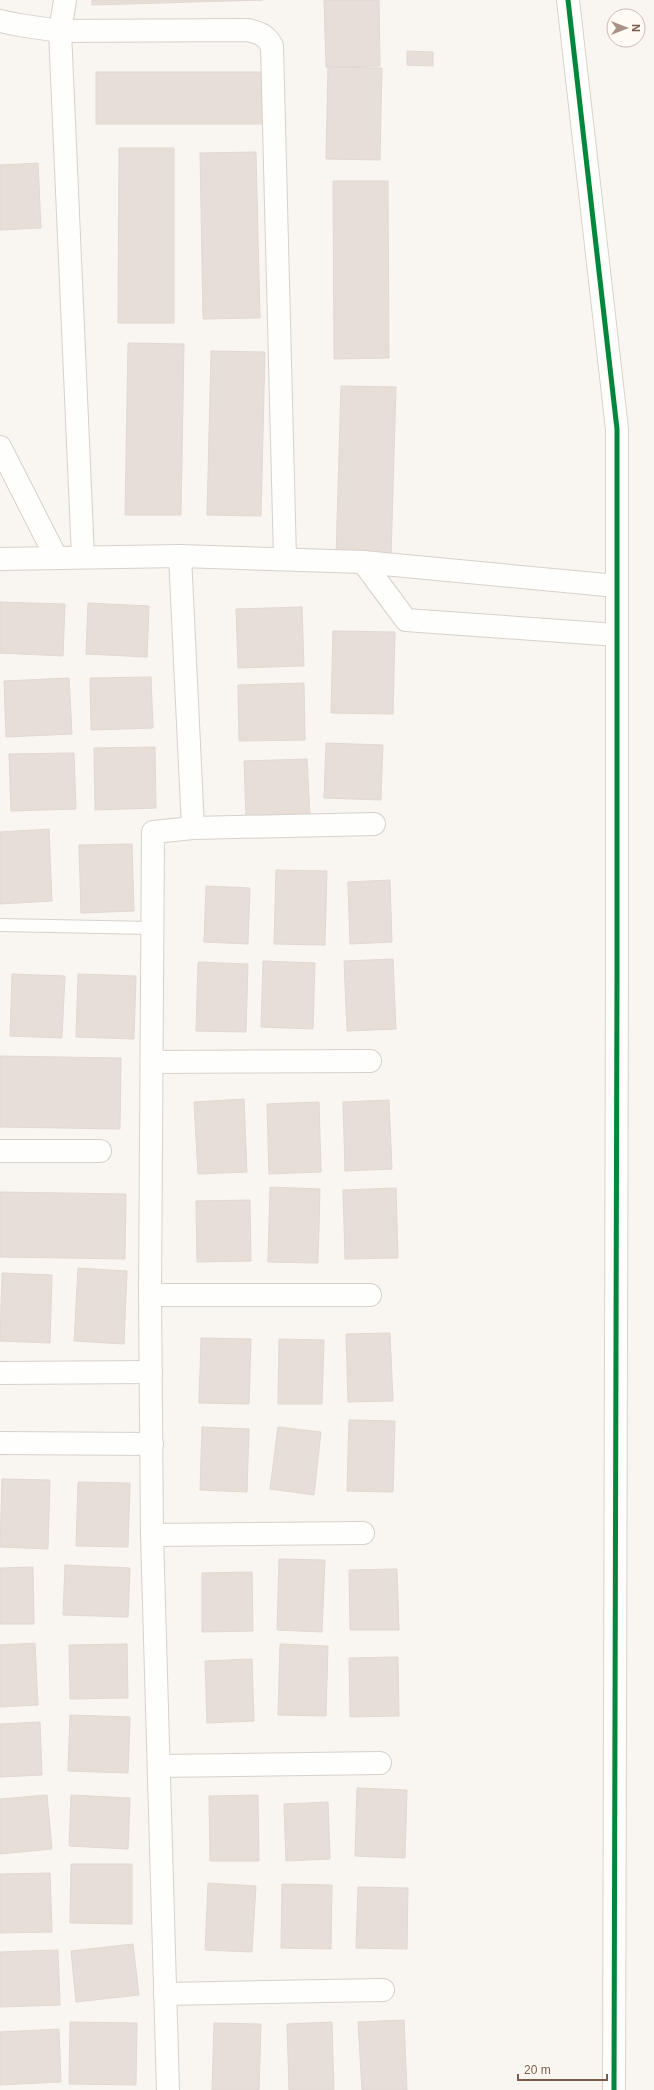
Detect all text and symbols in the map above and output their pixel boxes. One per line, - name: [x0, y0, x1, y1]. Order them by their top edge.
- north arrow: [606, 8, 646, 48]
- text: N: [630, 24, 642, 32]
- scale bar: [518, 2056, 607, 2082]
- text: 20 m: [524, 2063, 551, 2077]

